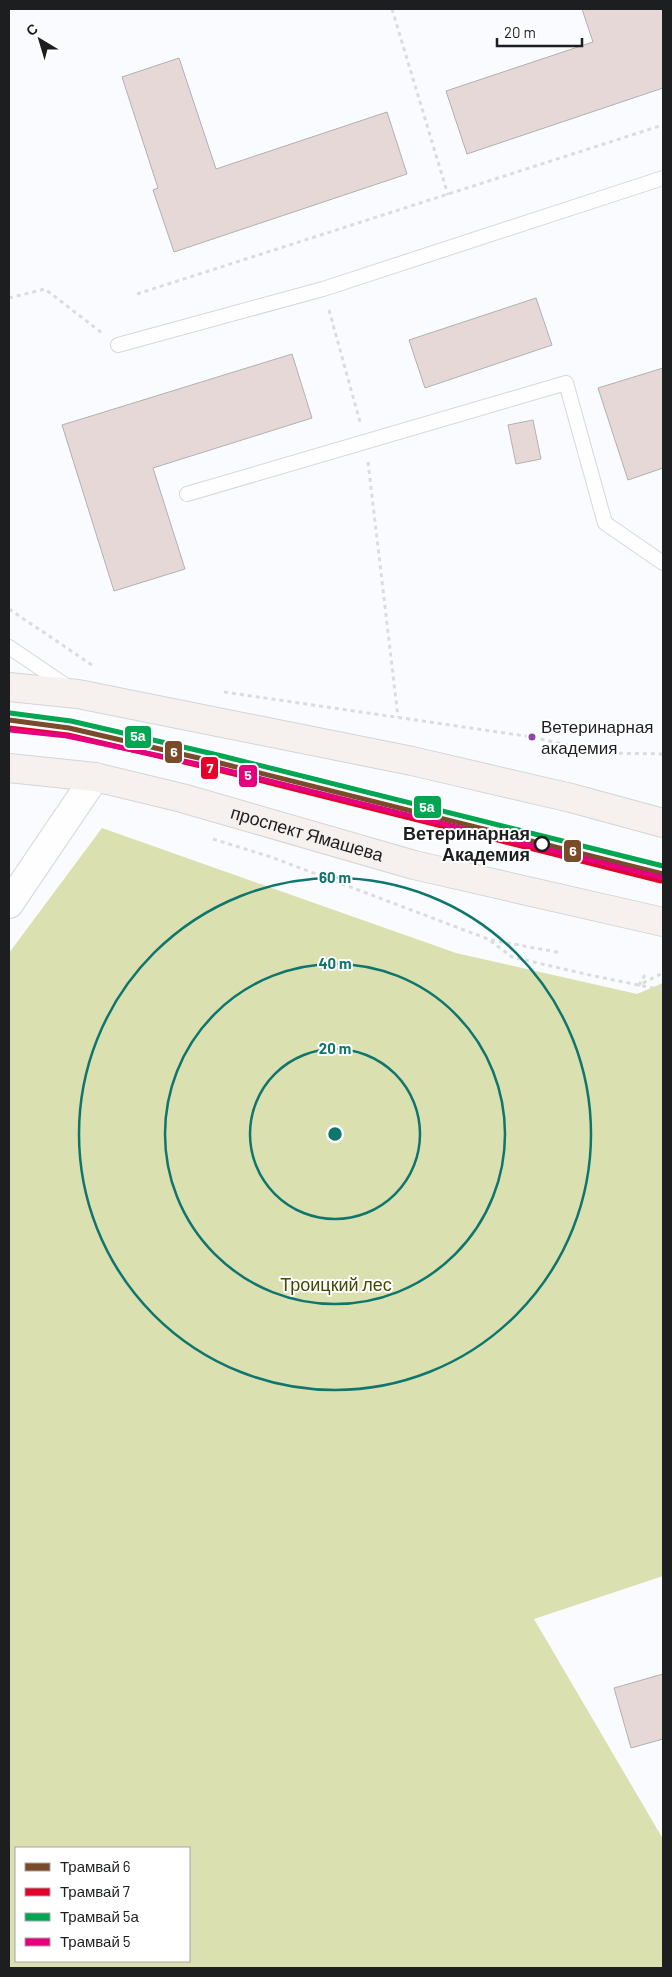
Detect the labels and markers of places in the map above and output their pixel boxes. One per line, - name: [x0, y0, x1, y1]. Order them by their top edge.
- place label: Ветеринарная академия: [541, 716, 654, 757]
- marker: Ветеринарная академия: [527, 732, 537, 742]
- place label: Ветеринарная Академия: [403, 822, 530, 865]
- marker: Ветеринарная Академия: [534, 836, 550, 852]
- centre of rings: [326, 1125, 344, 1143]

